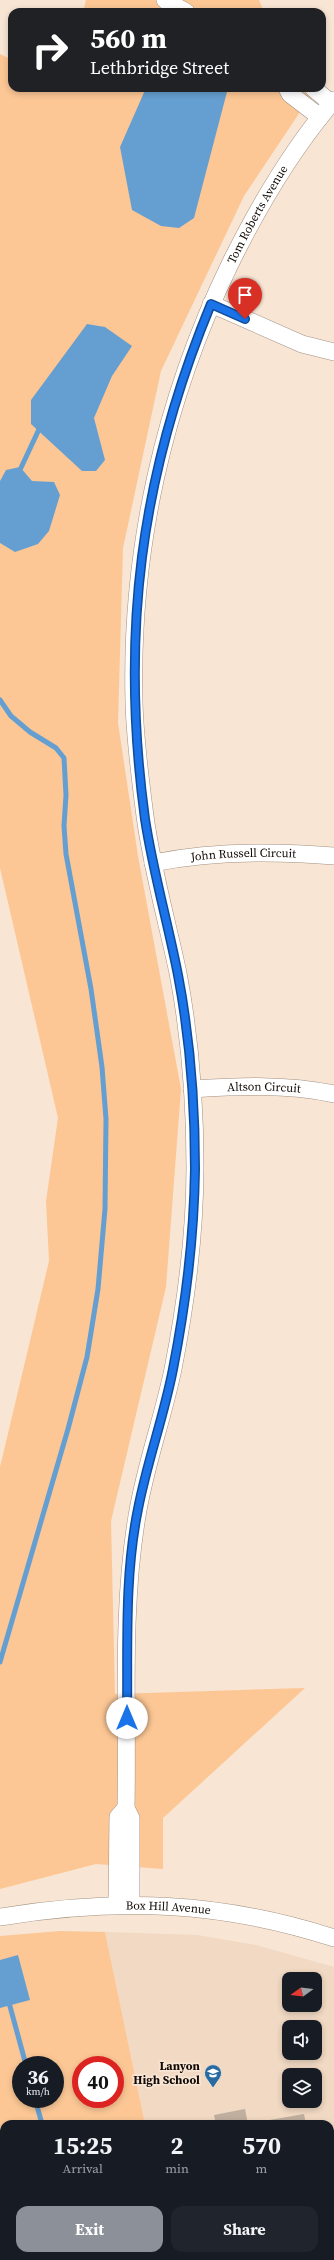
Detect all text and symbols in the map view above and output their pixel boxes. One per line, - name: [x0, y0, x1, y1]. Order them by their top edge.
- text: 560 m: [90, 19, 167, 57]
- icon: right: [24, 24, 76, 76]
- text: Lethbridge Street: [90, 55, 229, 80]
- street label: Tom Roberts Avenue: [223, 162, 291, 266]
- pin: [228, 278, 262, 319]
- icon: arrive: [234, 284, 256, 306]
- street label: John Russell Circuit: [189, 845, 297, 865]
- street label: Altson Circuit: [227, 1079, 302, 1097]
- position arrow: [106, 1697, 148, 1739]
- street label: Box Hill Avenue: [126, 1898, 212, 1918]
- north arrow: [282, 1972, 322, 2012]
- map controls: [282, 1972, 322, 2108]
- button: sound: [282, 2020, 322, 2060]
- speed limit sign: 40: [72, 2056, 124, 2108]
- place label: Lanyon High School: [133, 2058, 201, 2088]
- text: 36: [27, 2063, 49, 2091]
- school or university icon: Lanyon High School: [203, 2063, 223, 2088]
- button: layers: [282, 2068, 322, 2108]
- text: km/h: [26, 2085, 50, 2098]
- text: 15:25: [53, 2129, 112, 2162]
- text: 2: [171, 2129, 184, 2162]
- text: 570: [242, 2129, 281, 2162]
- text: Arrival: [63, 2160, 103, 2177]
- text: min: [165, 2160, 189, 2177]
- text: m: [256, 2160, 267, 2177]
- button: Exit: [16, 2206, 163, 2252]
- button: Share: [171, 2206, 318, 2252]

